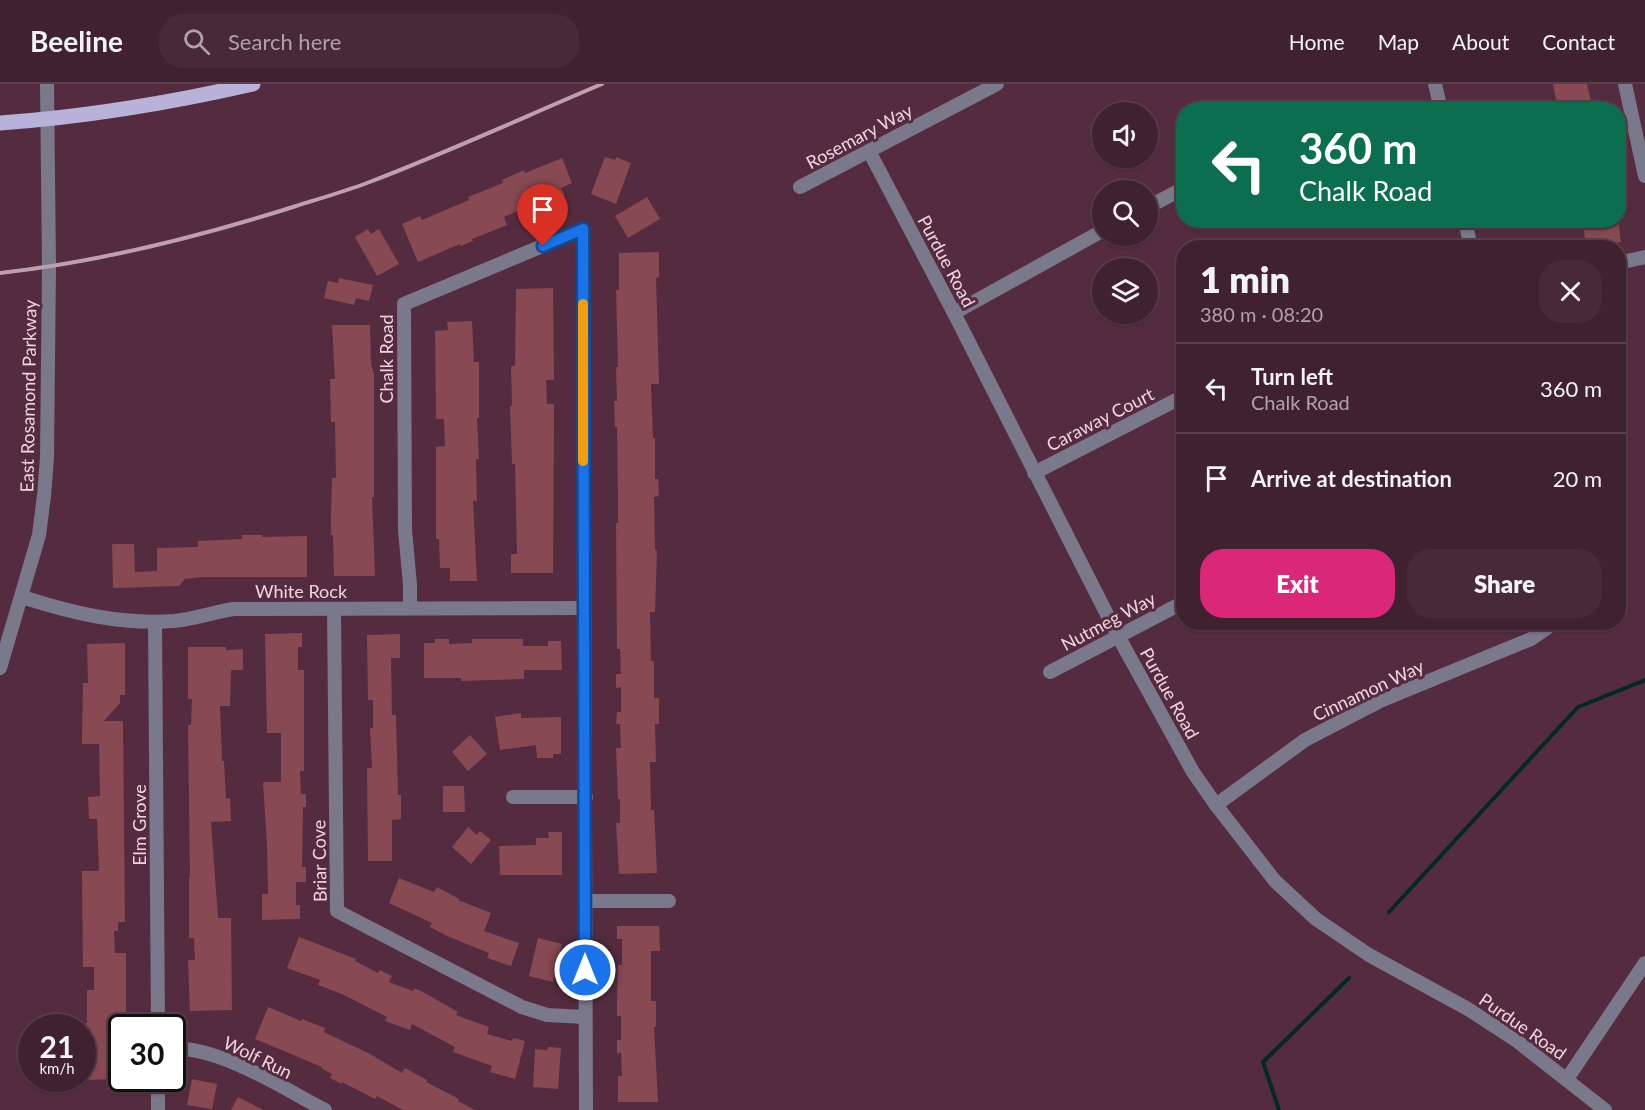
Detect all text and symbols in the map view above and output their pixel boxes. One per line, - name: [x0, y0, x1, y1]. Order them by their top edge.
- search box: [159, 14, 579, 68]
- text: Beeline: [30, 24, 123, 58]
- icon: search: [180, 25, 213, 58]
- text: Search here: [228, 28, 341, 55]
- text: Home: [1289, 29, 1345, 54]
- text: Map: [1378, 29, 1419, 54]
- text: About: [1452, 29, 1509, 54]
- text: Contact: [1542, 29, 1615, 54]
- street label: Rosemary Way: [802, 98, 917, 173]
- map controls: [1092, 102, 1158, 324]
- button: sound: [1092, 102, 1158, 168]
- text: 360 m: [1299, 123, 1417, 173]
- icon: left: [1200, 126, 1278, 204]
- text: Chalk Road: [1299, 174, 1432, 207]
- button: search: [1092, 180, 1158, 246]
- pin: [517, 184, 568, 246]
- icon: arrive: [526, 193, 559, 226]
- street label: Purdue Road: [914, 211, 980, 311]
- text: 1 min: [1200, 257, 1290, 301]
- button: layers: [1092, 258, 1158, 324]
- button: close: [1539, 260, 1602, 323]
- street label: East Rosamond Parkway: [15, 299, 41, 493]
- text: 380 m · 08:20: [1200, 302, 1323, 326]
- street label: Chalk Road: [375, 315, 397, 403]
- text: Turn left: [1251, 363, 1333, 390]
- icon: left: [1200, 372, 1233, 405]
- text: 360 m: [1540, 375, 1602, 402]
- street label: Caraway Court: [1043, 382, 1158, 455]
- text: Chalk Road: [1251, 390, 1350, 414]
- icon: arrive: [1200, 462, 1233, 495]
- text: Arrive at destination: [1251, 465, 1452, 492]
- text: 20 m: [1553, 465, 1602, 492]
- button: Exit: [1200, 549, 1395, 618]
- button: Share: [1407, 549, 1602, 618]
- street label: White Rock: [255, 580, 348, 602]
- street label: Nutmeg Way: [1057, 587, 1160, 655]
- street label: Purdue Road: [1136, 643, 1204, 743]
- street label: Cinnamon Way: [1309, 654, 1428, 725]
- street label: Elm Grove: [128, 784, 150, 866]
- street label: Briar Cove: [307, 820, 331, 902]
- position arrow: [553, 938, 617, 1002]
- street label: Purdue Road: [1475, 988, 1571, 1064]
- speed limit sign: 30: [108, 1014, 186, 1092]
- text: 21: [40, 1028, 74, 1064]
- street label: Wolf Run: [220, 1031, 296, 1083]
- text: km/h: [39, 1059, 75, 1077]

